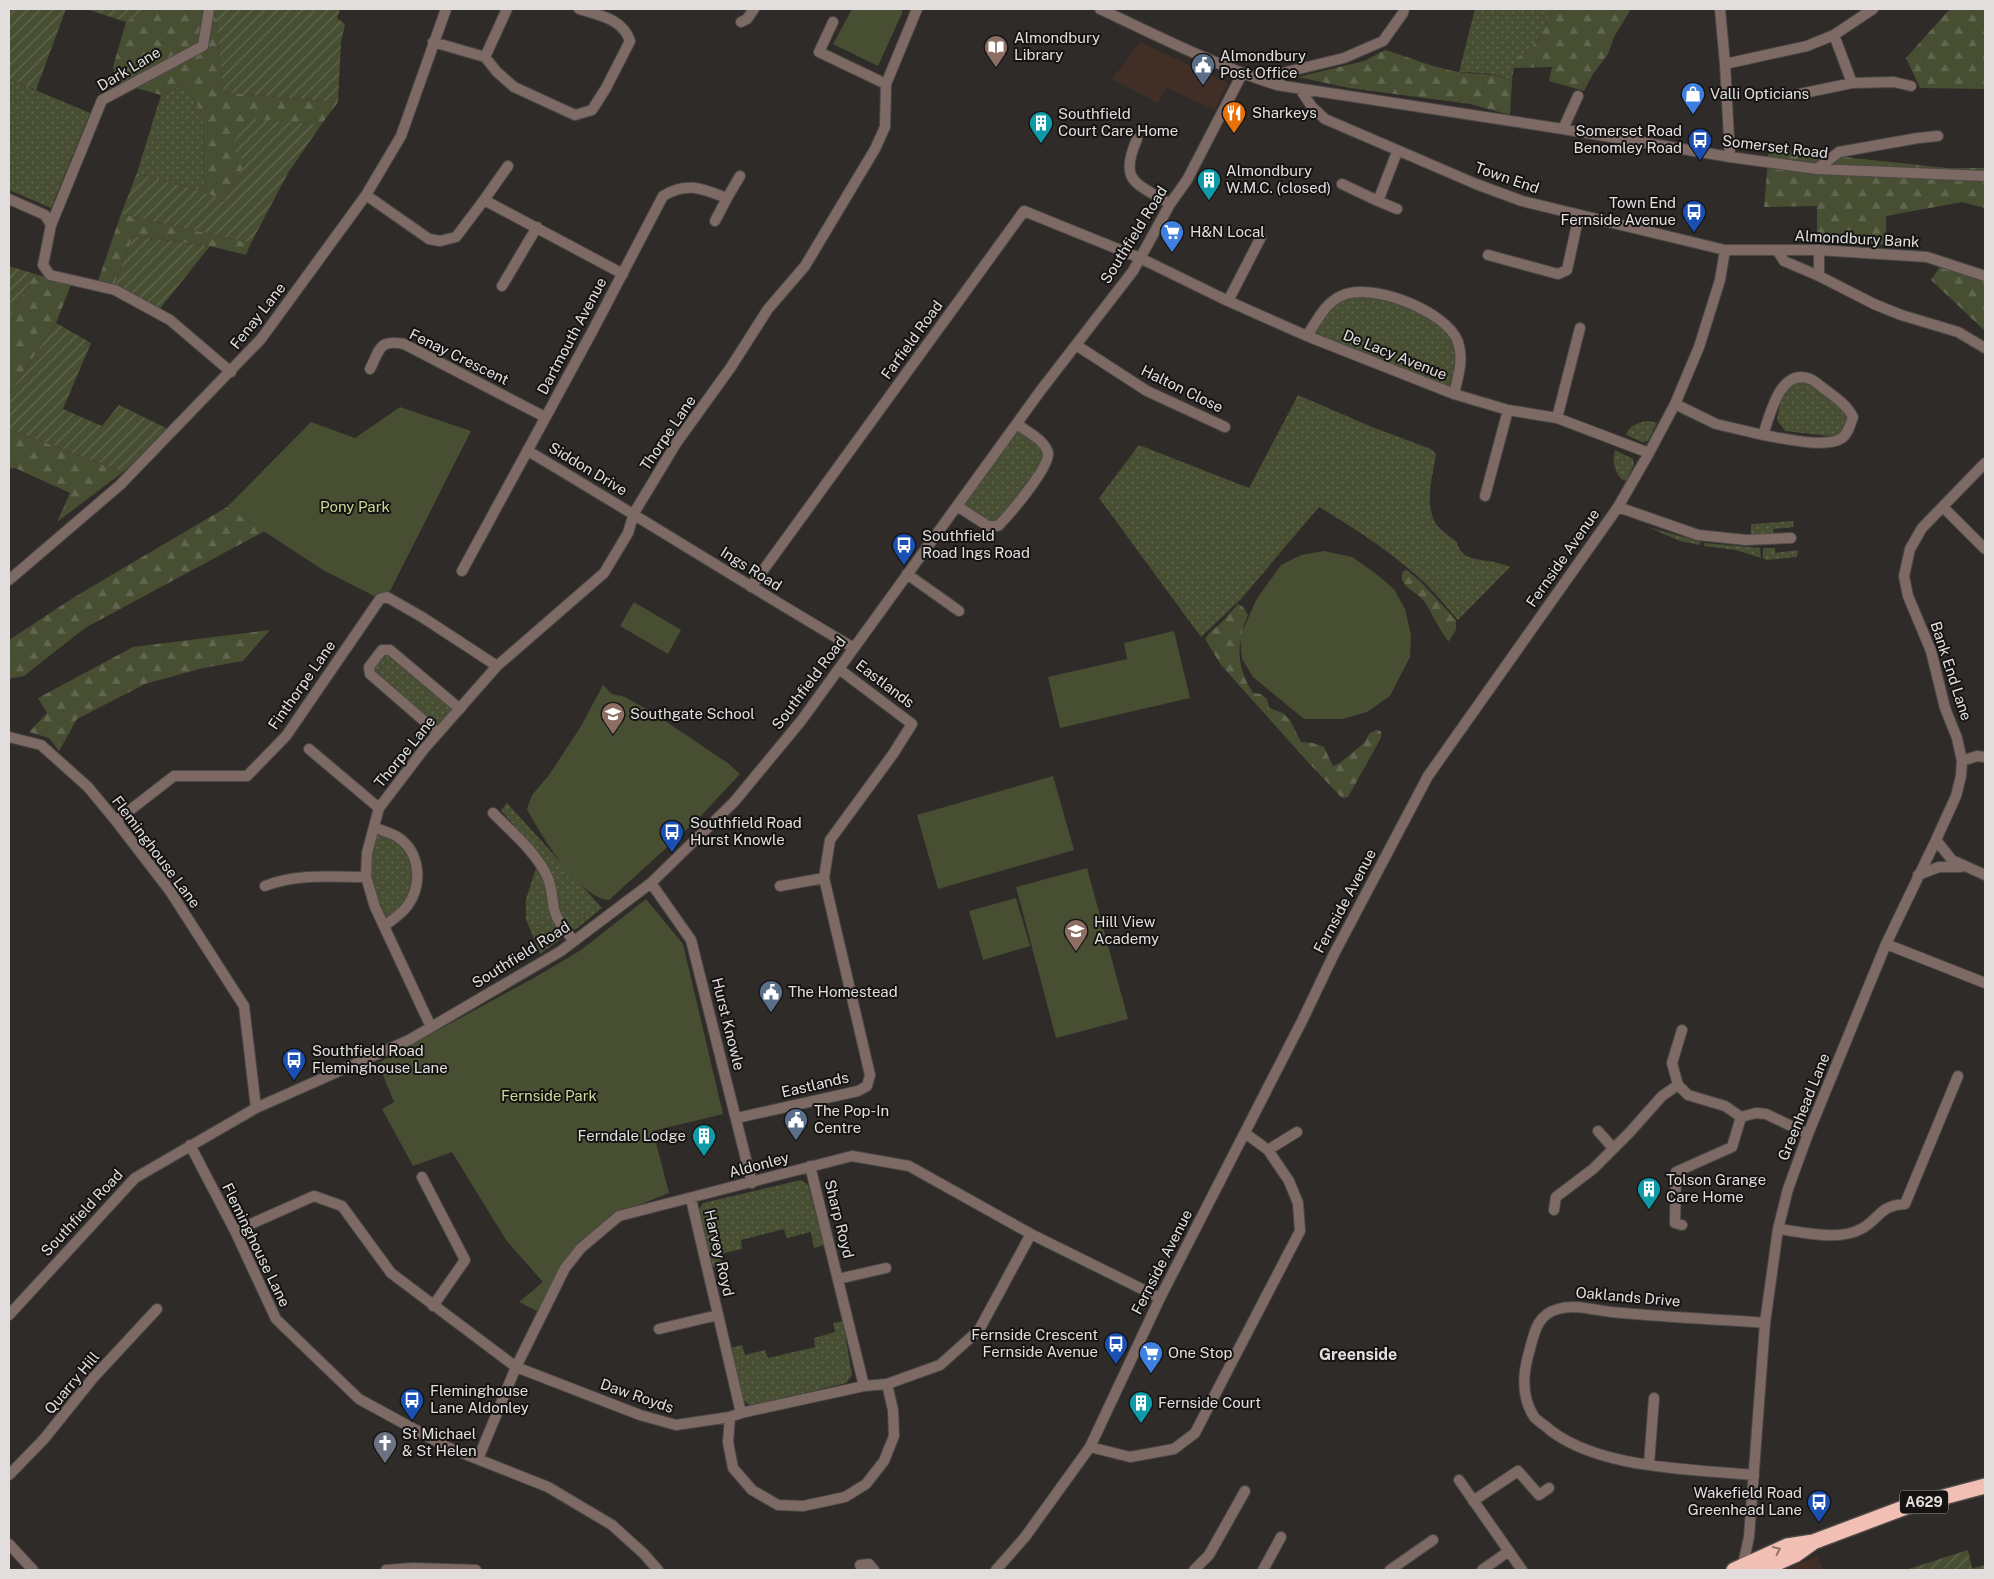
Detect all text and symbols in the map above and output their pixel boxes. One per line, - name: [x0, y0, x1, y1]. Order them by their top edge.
- place label: Almondbury Library: [1014, 29, 1100, 63]
- library icon: Almondbury Library: [983, 34, 1009, 68]
- street label: Dark Lane: [94, 43, 163, 94]
- place label: Almondbury Post Office: [1220, 47, 1306, 81]
- public building icon: Almondbury Post Office: [1190, 52, 1216, 86]
- shop icon: Valli Opticians: [1680, 81, 1706, 115]
- place label: Valli Opticians: [1710, 85, 1809, 102]
- restaurant icon: Sharkeys: [1221, 100, 1247, 134]
- place label: Sharkeys: [1252, 104, 1317, 121]
- place label: Southfield Court Care Home: [1058, 105, 1178, 139]
- building icon: Southfield Court Care Home: [1028, 110, 1054, 144]
- place label: Somerset Road Benomley Road: [1574, 122, 1682, 156]
- bus stop icon: Somerset Road Benomley Road: [1687, 127, 1713, 161]
- street label: Somerset Road: [1721, 132, 1829, 161]
- street label: Town End: [1473, 159, 1542, 196]
- place label: Almondbury W.M.C. (closed): [1226, 162, 1331, 196]
- building icon: Almondbury W.M.C. (closed): [1196, 167, 1222, 201]
- street label: Southfield Road: [1097, 183, 1170, 287]
- place label: Town End Fernside Avenue: [1561, 194, 1676, 228]
- bus stop icon: Town End Fernside Avenue: [1681, 199, 1707, 233]
- supermarket icon: H&N Local: [1159, 219, 1185, 253]
- place label: H&N Local: [1190, 223, 1265, 240]
- street label: Almondbury Bank: [1794, 227, 1920, 250]
- street label: Dartmouth Avenue: [534, 274, 610, 397]
- street label: Fenay Lane: [226, 279, 289, 352]
- street label: Farfield Road: [877, 297, 946, 382]
- street label: Fenay Crescent: [407, 325, 512, 388]
- street label: De Lacy Avenue: [1341, 326, 1450, 383]
- street label: Halton Close: [1138, 361, 1226, 416]
- street label: Thorpe Lane: [636, 392, 699, 473]
- street label: Siddon Drive: [546, 439, 630, 499]
- park label: Pony Park: [320, 498, 390, 515]
- street label: Fernside Avenue: [1523, 506, 1603, 610]
- place label: Southfield Road Ings Road: [922, 527, 1030, 561]
- bus stop icon: Southfield Road Ings Road: [891, 532, 917, 566]
- street label: Ings Road: [718, 543, 785, 594]
- street label: Bank End Lane: [1927, 619, 1976, 723]
- street label: Southfield Road: [768, 633, 849, 732]
- street label: Finthorpe Lane: [265, 637, 339, 732]
- street label: Eastlands: [853, 656, 918, 711]
- school or university icon: Southgate School: [600, 701, 626, 735]
- place label: Southgate School: [630, 705, 755, 722]
- street label: Thorpe Lane: [371, 713, 439, 791]
- street label: Fleminghouse Lane: [109, 792, 204, 911]
- place label: Southfield Road Hurst Knowle: [690, 814, 802, 848]
- bus stop icon: Southfield Road Hurst Knowle: [659, 819, 685, 853]
- street label: Fernside Avenue: [1310, 846, 1379, 956]
- place label: Hill View Academy: [1094, 913, 1159, 947]
- street label: Southfield Road: [469, 918, 573, 991]
- school or university icon: Hill View Academy: [1063, 918, 1089, 952]
- street label: Hurst Knowle: [709, 976, 748, 1072]
- public building icon: The Homestead: [758, 979, 784, 1013]
- place label: The Homestead: [788, 983, 898, 1000]
- place label: Southfield Road Fleminghouse Lane: [312, 1042, 448, 1076]
- bus stop icon: Southfield Road Fleminghouse Lane: [281, 1047, 307, 1081]
- street label: Greenhead Lane: [1774, 1051, 1833, 1163]
- street label: Eastlands: [780, 1069, 850, 1101]
- park label: Fernside Park: [501, 1087, 597, 1104]
- place label: The Pop-In Centre: [814, 1102, 889, 1136]
- public building icon: The Pop-In Centre: [783, 1107, 809, 1141]
- building icon: Ferndale Lodge: [691, 1123, 717, 1157]
- place label: Ferndale Lodge: [577, 1127, 686, 1144]
- street label: Aldonley: [727, 1148, 791, 1181]
- street label: Southfield Road: [37, 1166, 126, 1259]
- place label: Tolson Grange Care Home: [1666, 1171, 1766, 1205]
- building icon: Tolson Grange Care Home: [1636, 1176, 1662, 1210]
- street label: Sharp Royd: [822, 1178, 857, 1260]
- street label: Fleminghouse Lane: [219, 1180, 294, 1309]
- street label: Fernside Avenue: [1128, 1206, 1195, 1317]
- street label: Harvey Royd: [701, 1208, 738, 1298]
- street label: Oaklands Drive: [1575, 1283, 1681, 1310]
- place label: Fernside Crescent Fernside Avenue: [971, 1326, 1098, 1360]
- bus stop icon: Fernside Crescent Fernside Avenue: [1103, 1331, 1129, 1365]
- supermarket icon: One Stop: [1138, 1340, 1164, 1374]
- place label: One Stop: [1168, 1344, 1232, 1361]
- district label: Greenside: [1319, 1345, 1397, 1364]
- street label: Quarry Hill: [41, 1348, 103, 1417]
- street label: Daw Royds: [598, 1375, 676, 1416]
- place label: Fleminghouse Lane Aldonley: [430, 1382, 529, 1416]
- bus stop icon: Fleminghouse Lane Aldonley: [399, 1387, 425, 1421]
- building icon: Fernside Court: [1128, 1390, 1154, 1424]
- place label: Fernside Court: [1158, 1394, 1261, 1411]
- place label: St Michael & St Helen: [402, 1425, 477, 1459]
- church icon: St Michael & St Helen: [372, 1430, 398, 1464]
- place label: Wakefield Road Greenhead Lane: [1688, 1484, 1802, 1518]
- bus stop icon: Wakefield Road Greenhead Lane: [1806, 1489, 1832, 1523]
- road number: A629: [1900, 1490, 1948, 1514]
- one-way arrow: [1772, 1546, 1781, 1557]

